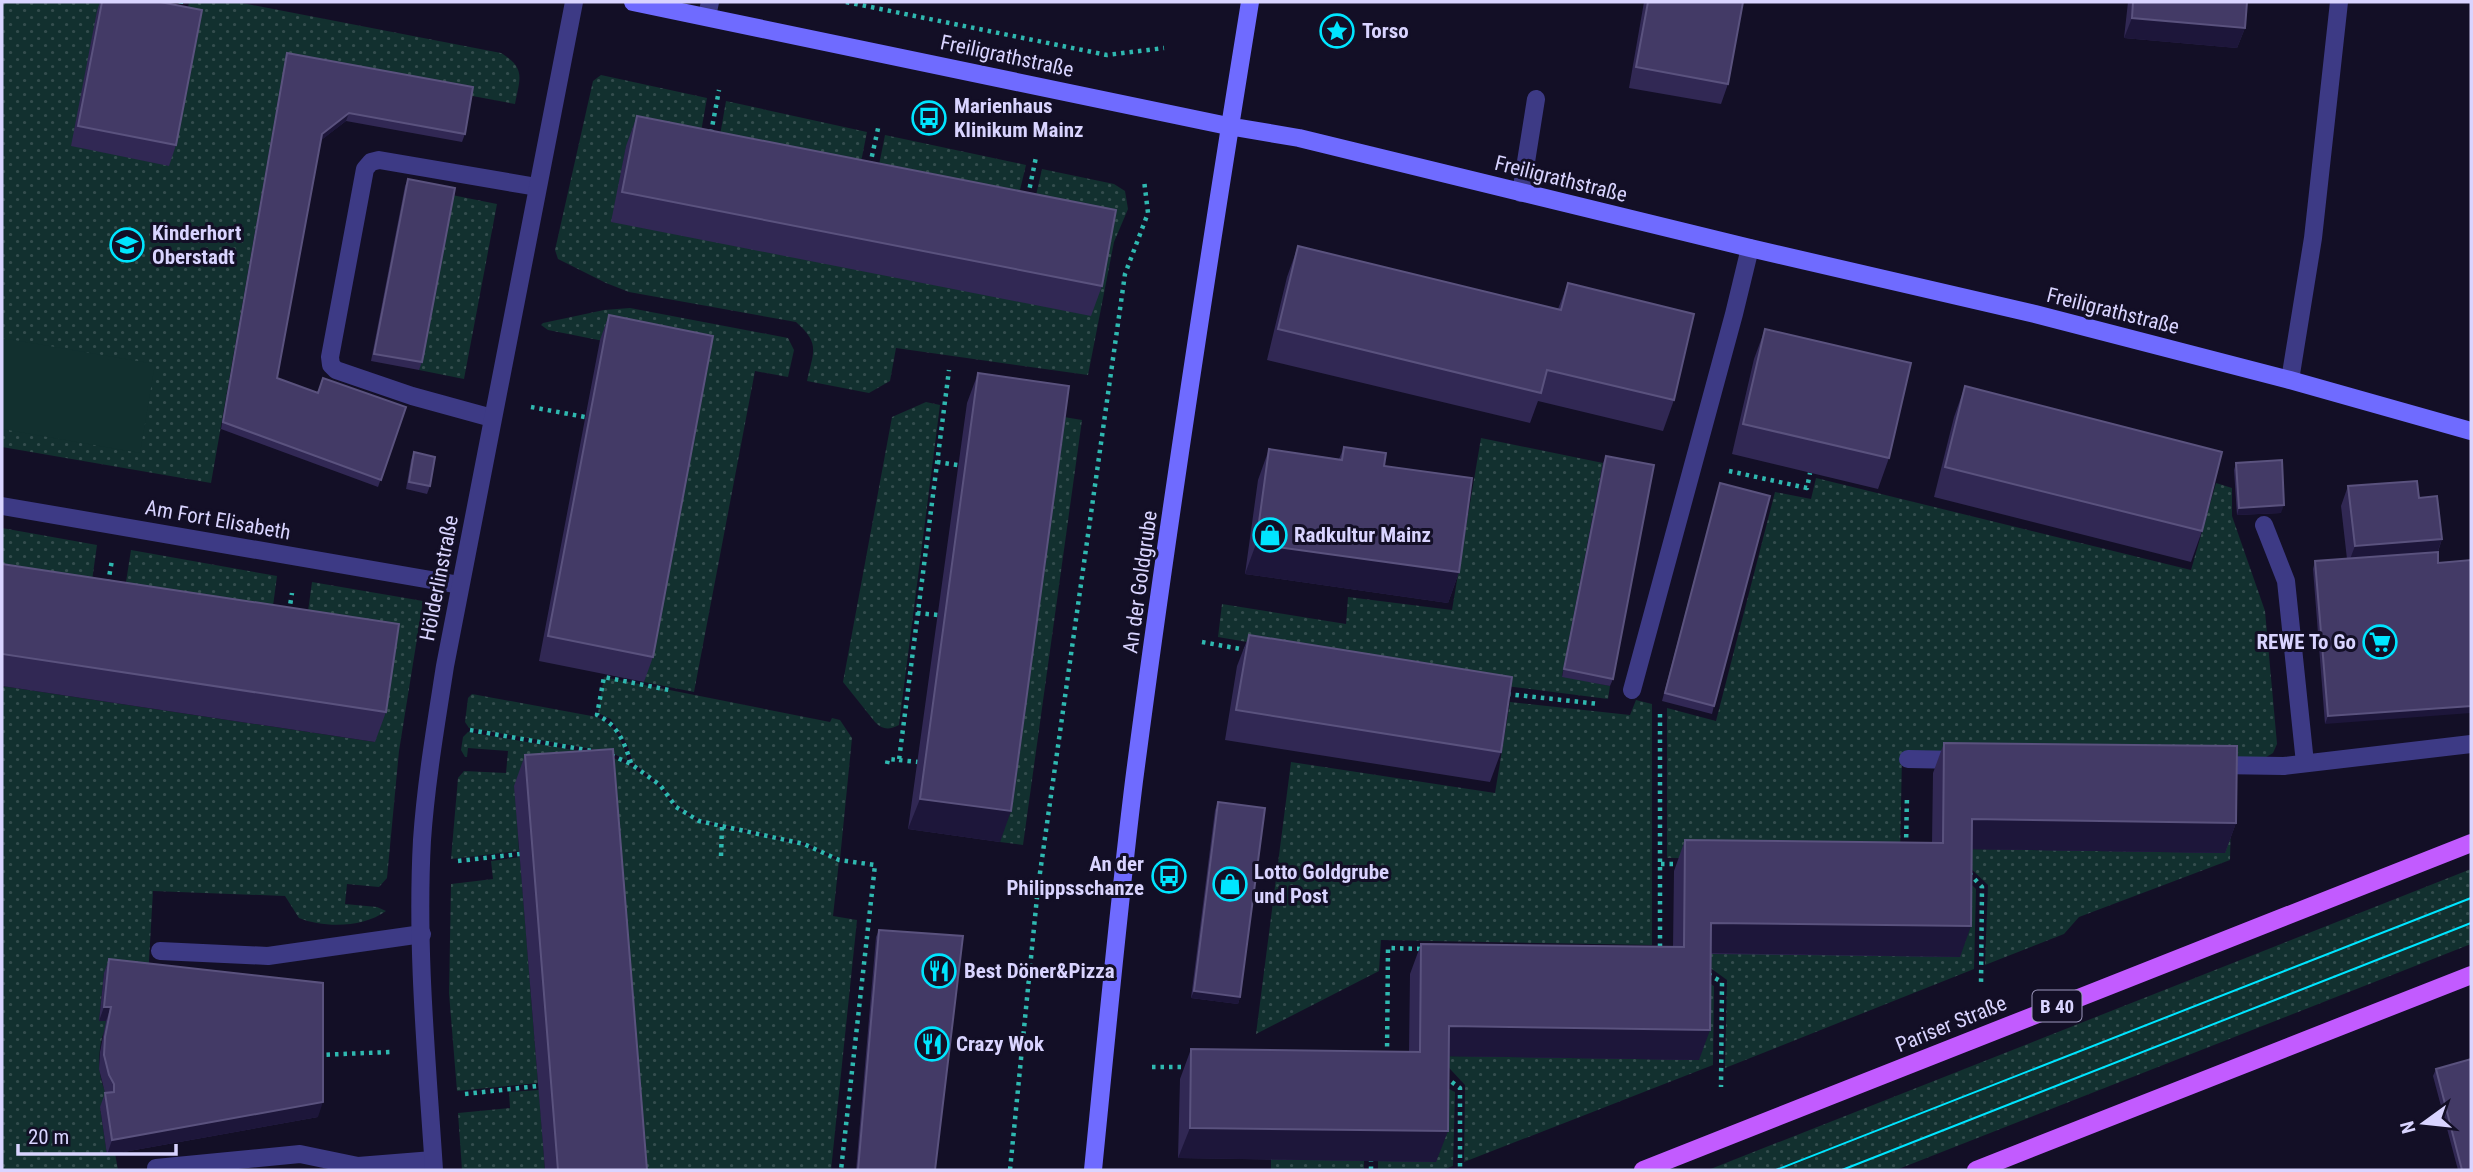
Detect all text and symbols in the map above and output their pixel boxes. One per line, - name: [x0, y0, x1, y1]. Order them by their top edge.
- place icon: Torso: [1318, 12, 1356, 50]
- place label: Torso: [1362, 19, 1409, 43]
- street label: Freiligrathstraße: [938, 30, 1076, 82]
- place label: Marienhaus Klinikum Mainz: [954, 94, 1084, 142]
- bus stop icon: Marienhaus Klinikum Mainz: [910, 99, 948, 137]
- street label: Freiligrathstraße: [1492, 151, 1630, 207]
- place label: Kinderhort Oberstadt: [152, 221, 241, 269]
- school or university icon: Kinderhort Oberstadt: [108, 226, 146, 264]
- street label: Freiligrathstraße: [2044, 283, 2182, 339]
- street label: Am Fort Elisabeth: [143, 495, 293, 545]
- street label: An der Goldgrube: [1118, 509, 1162, 655]
- street label: Hölderlinstraße: [415, 513, 463, 643]
- shop icon: Radkultur Mainz: [1251, 516, 1289, 554]
- place label: Radkultur Mainz: [1294, 523, 1431, 547]
- supermarket icon: REWE To Go: [2361, 623, 2399, 661]
- place label: REWE To Go: [2256, 630, 2356, 654]
- place label: An der Philippsschanze: [1006, 852, 1144, 900]
- bus stop icon: An der Philippsschanze: [1150, 857, 1188, 895]
- place label: Lotto Goldgrube und Post: [1254, 860, 1389, 908]
- shop icon: Lotto Goldgrube und Post: [1211, 865, 1249, 903]
- restaurant icon: Best Döner&Pizza: [920, 952, 958, 990]
- place label: Best Döner&Pizza: [964, 959, 1115, 983]
- road number: B 40: [2032, 990, 2082, 1022]
- street label: Pariser Straße: [1892, 991, 2010, 1057]
- restaurant icon: Crazy Wok: [913, 1025, 951, 1063]
- place label: Crazy Wok: [956, 1032, 1045, 1056]
- north arrow: [2389, 1088, 2459, 1158]
- scale bar: [18, 1112, 175, 1156]
- text: N: [2395, 1119, 2421, 1136]
- text: 20 m: [28, 1125, 69, 1149]

